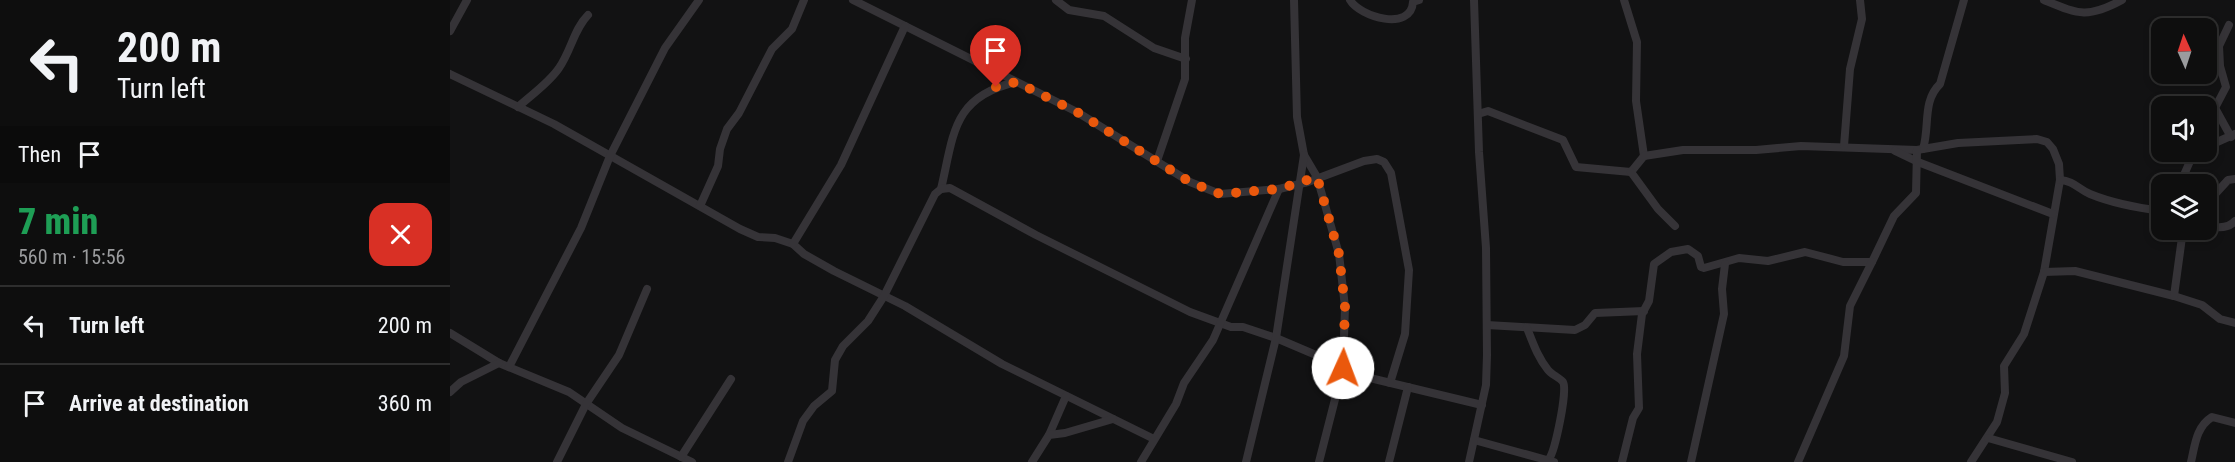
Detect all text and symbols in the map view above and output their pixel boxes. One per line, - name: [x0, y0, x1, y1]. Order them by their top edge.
- north arrow: [2151, 18, 2217, 84]
- map controls: [2151, 18, 2217, 240]
- text: 200 m: [117, 23, 222, 72]
- icon: left: [18, 24, 96, 102]
- pin: [970, 25, 1021, 87]
- icon: arrive: [979, 34, 1012, 67]
- text: Turn left: [117, 73, 206, 105]
- button: sound: [2151, 96, 2217, 162]
- icon: arrive: [73, 138, 106, 171]
- text: Then: [18, 142, 61, 167]
- button: layers: [2151, 174, 2217, 240]
- text: 7 min: [18, 201, 98, 243]
- button: close: [369, 203, 432, 266]
- text: 560 m · 15:56: [18, 245, 125, 269]
- icon: left: [18, 309, 51, 342]
- text: Turn left: [69, 313, 144, 338]
- text: 200 m: [378, 313, 432, 338]
- position arrow: [1311, 336, 1375, 400]
- icon: arrive: [18, 387, 51, 420]
- text: Arrive at destination: [69, 391, 249, 416]
- text: 360 m: [378, 391, 432, 416]

